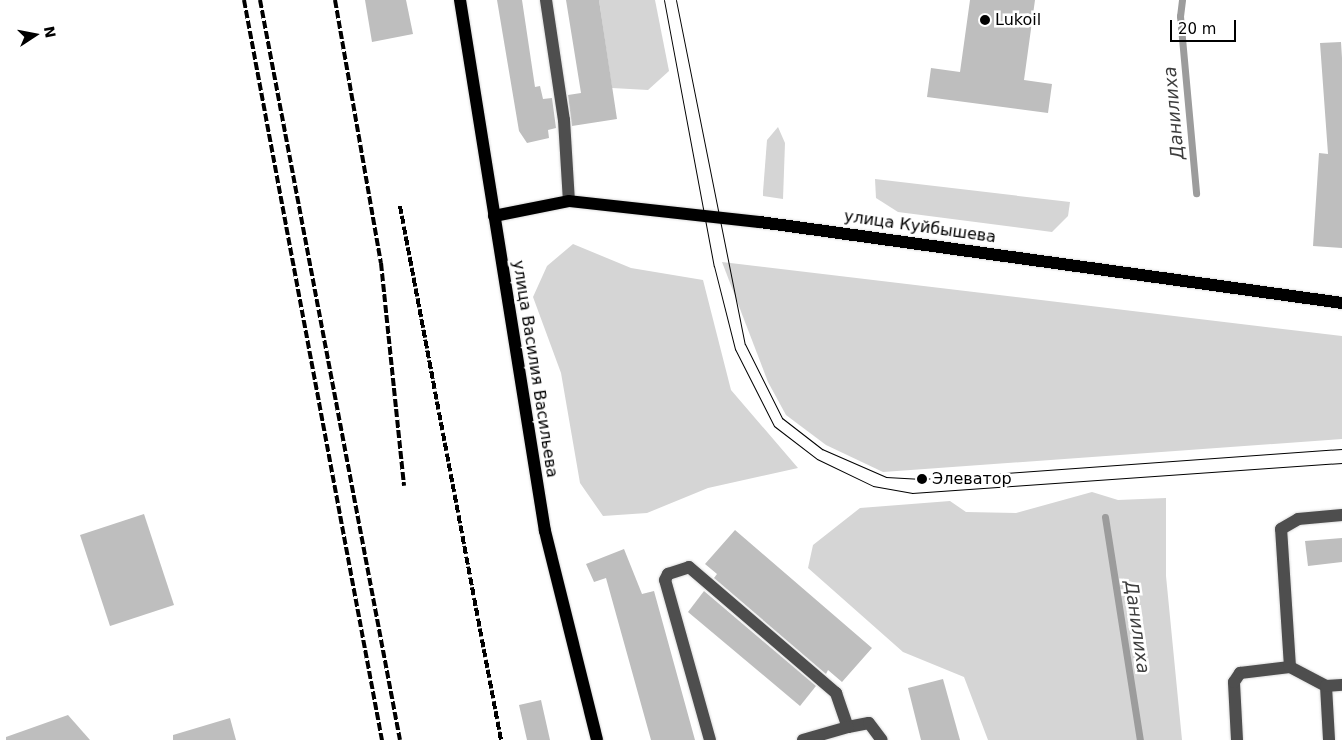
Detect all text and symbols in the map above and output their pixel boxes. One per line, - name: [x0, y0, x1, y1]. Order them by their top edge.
- north arrow: [10, 10, 60, 60]
- place label: Lukoil: [995, 10, 1041, 30]
- scale bar: [1172, 10, 1238, 42]
- marker: Lukoil: [979, 14, 991, 26]
- text: 20 m: [1178, 20, 1216, 38]
- text: N: [41, 25, 59, 39]
- water label: Данилиха: [1159, 66, 1189, 160]
- street label: улица Куйбышева: [843, 207, 997, 247]
- street label: улица Василия Васильева: [508, 259, 562, 479]
- place label: Элеватор: [932, 469, 1012, 489]
- marker: Элеватор: [916, 473, 928, 485]
- water label: Данилиха: [1120, 579, 1154, 675]

